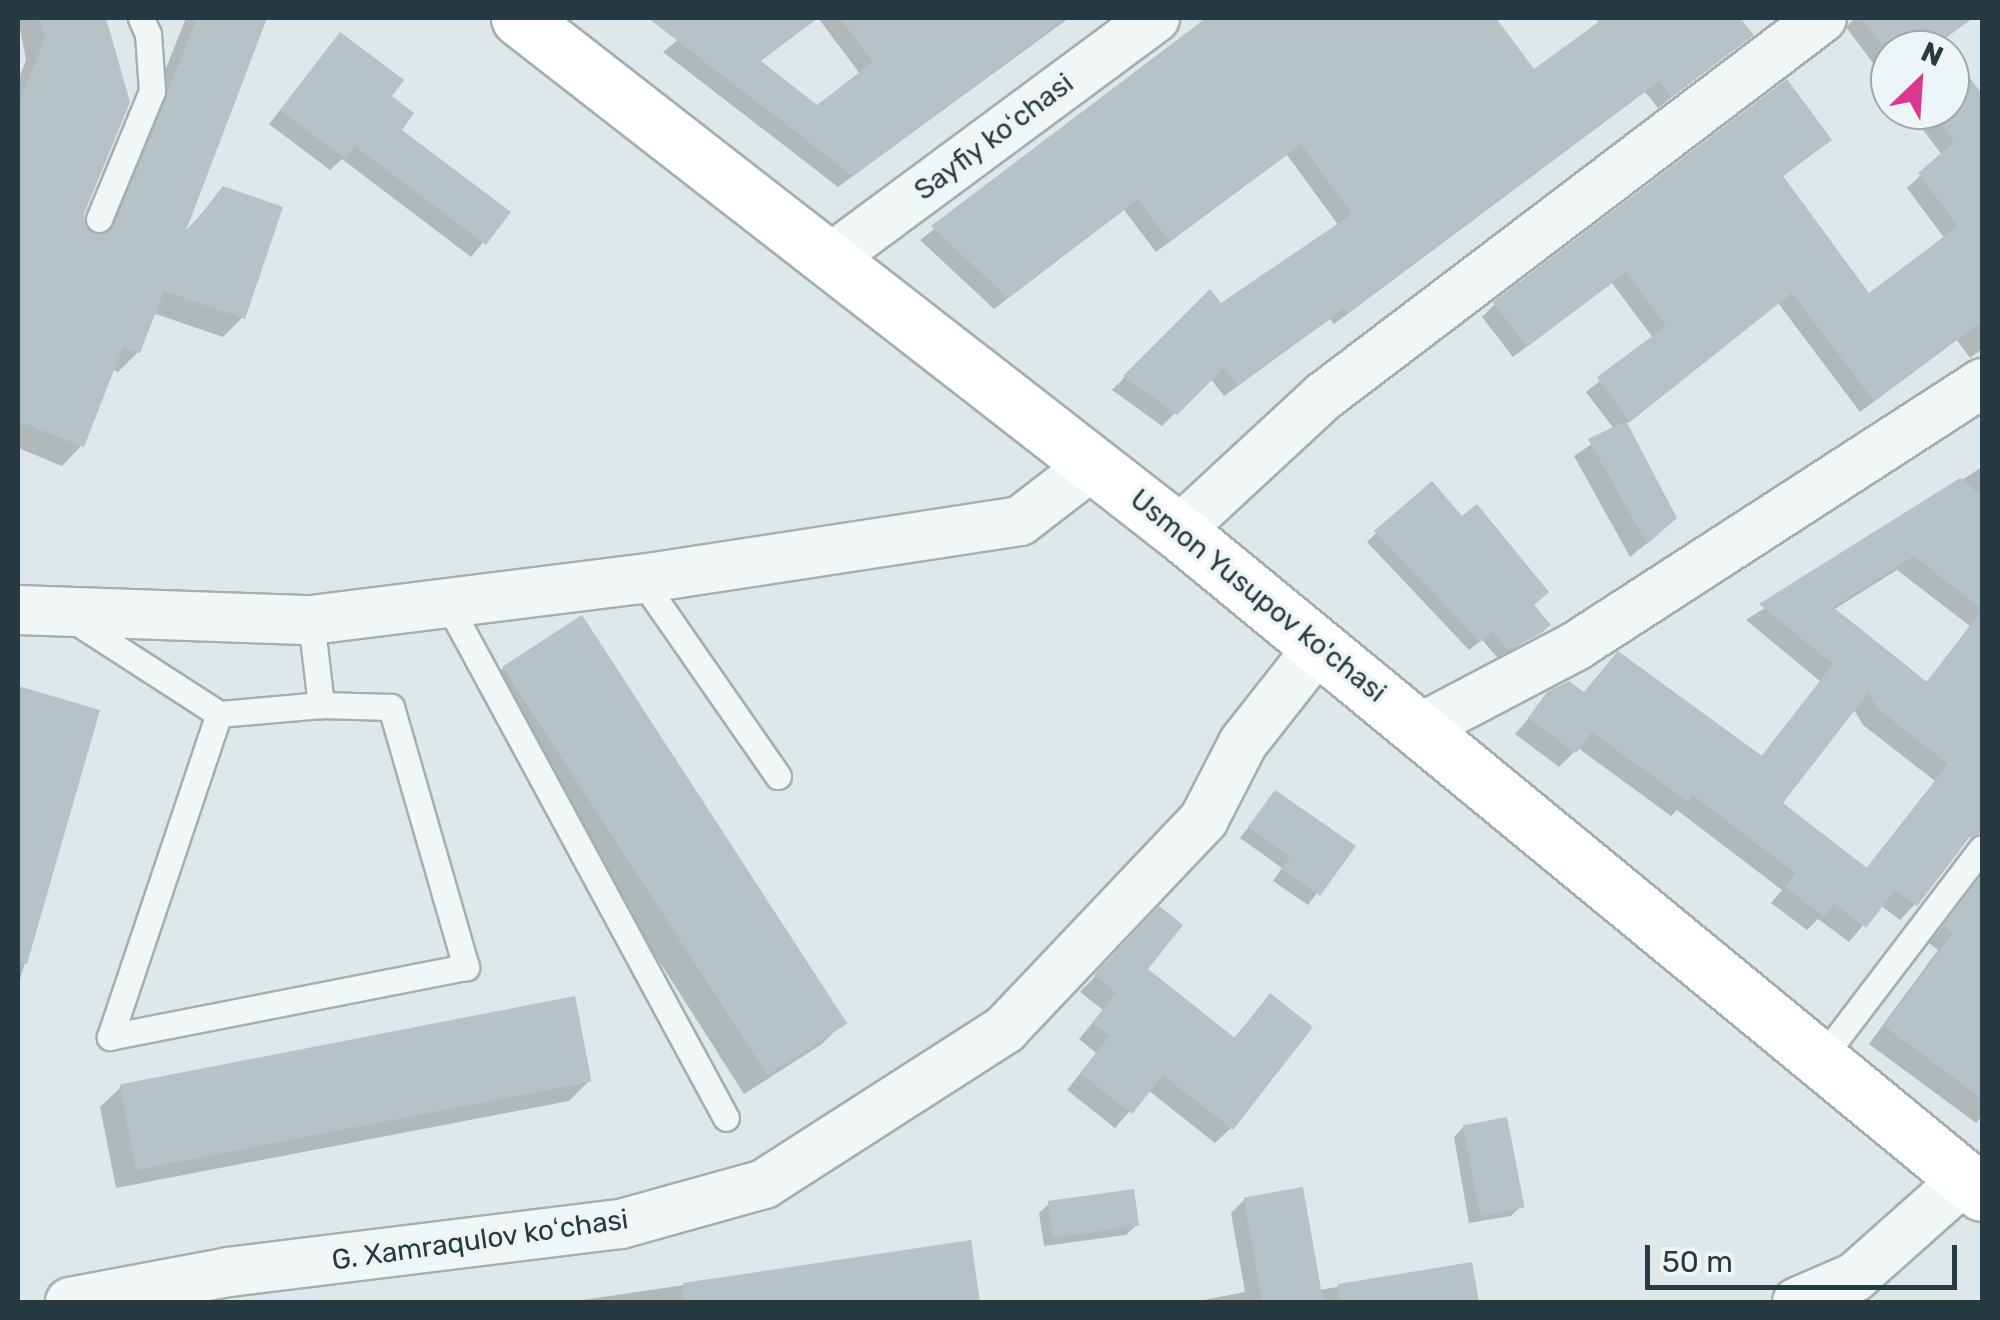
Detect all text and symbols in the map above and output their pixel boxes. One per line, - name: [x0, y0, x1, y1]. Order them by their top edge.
- north arrow: [1870, 30, 1970, 130]
- text: N: [1916, 35, 1948, 73]
- street label: Sayfiy koʻchasi: [908, 66, 1080, 208]
- street label: Usmon Yusupov ko'chasi: [1123, 482, 1393, 710]
- street label: G. Xamraqulov koʻchasi: [329, 1203, 631, 1277]
- scale bar: [1650, 1225, 1962, 1287]
- text: 50 m: [1662, 1244, 1733, 1280]

